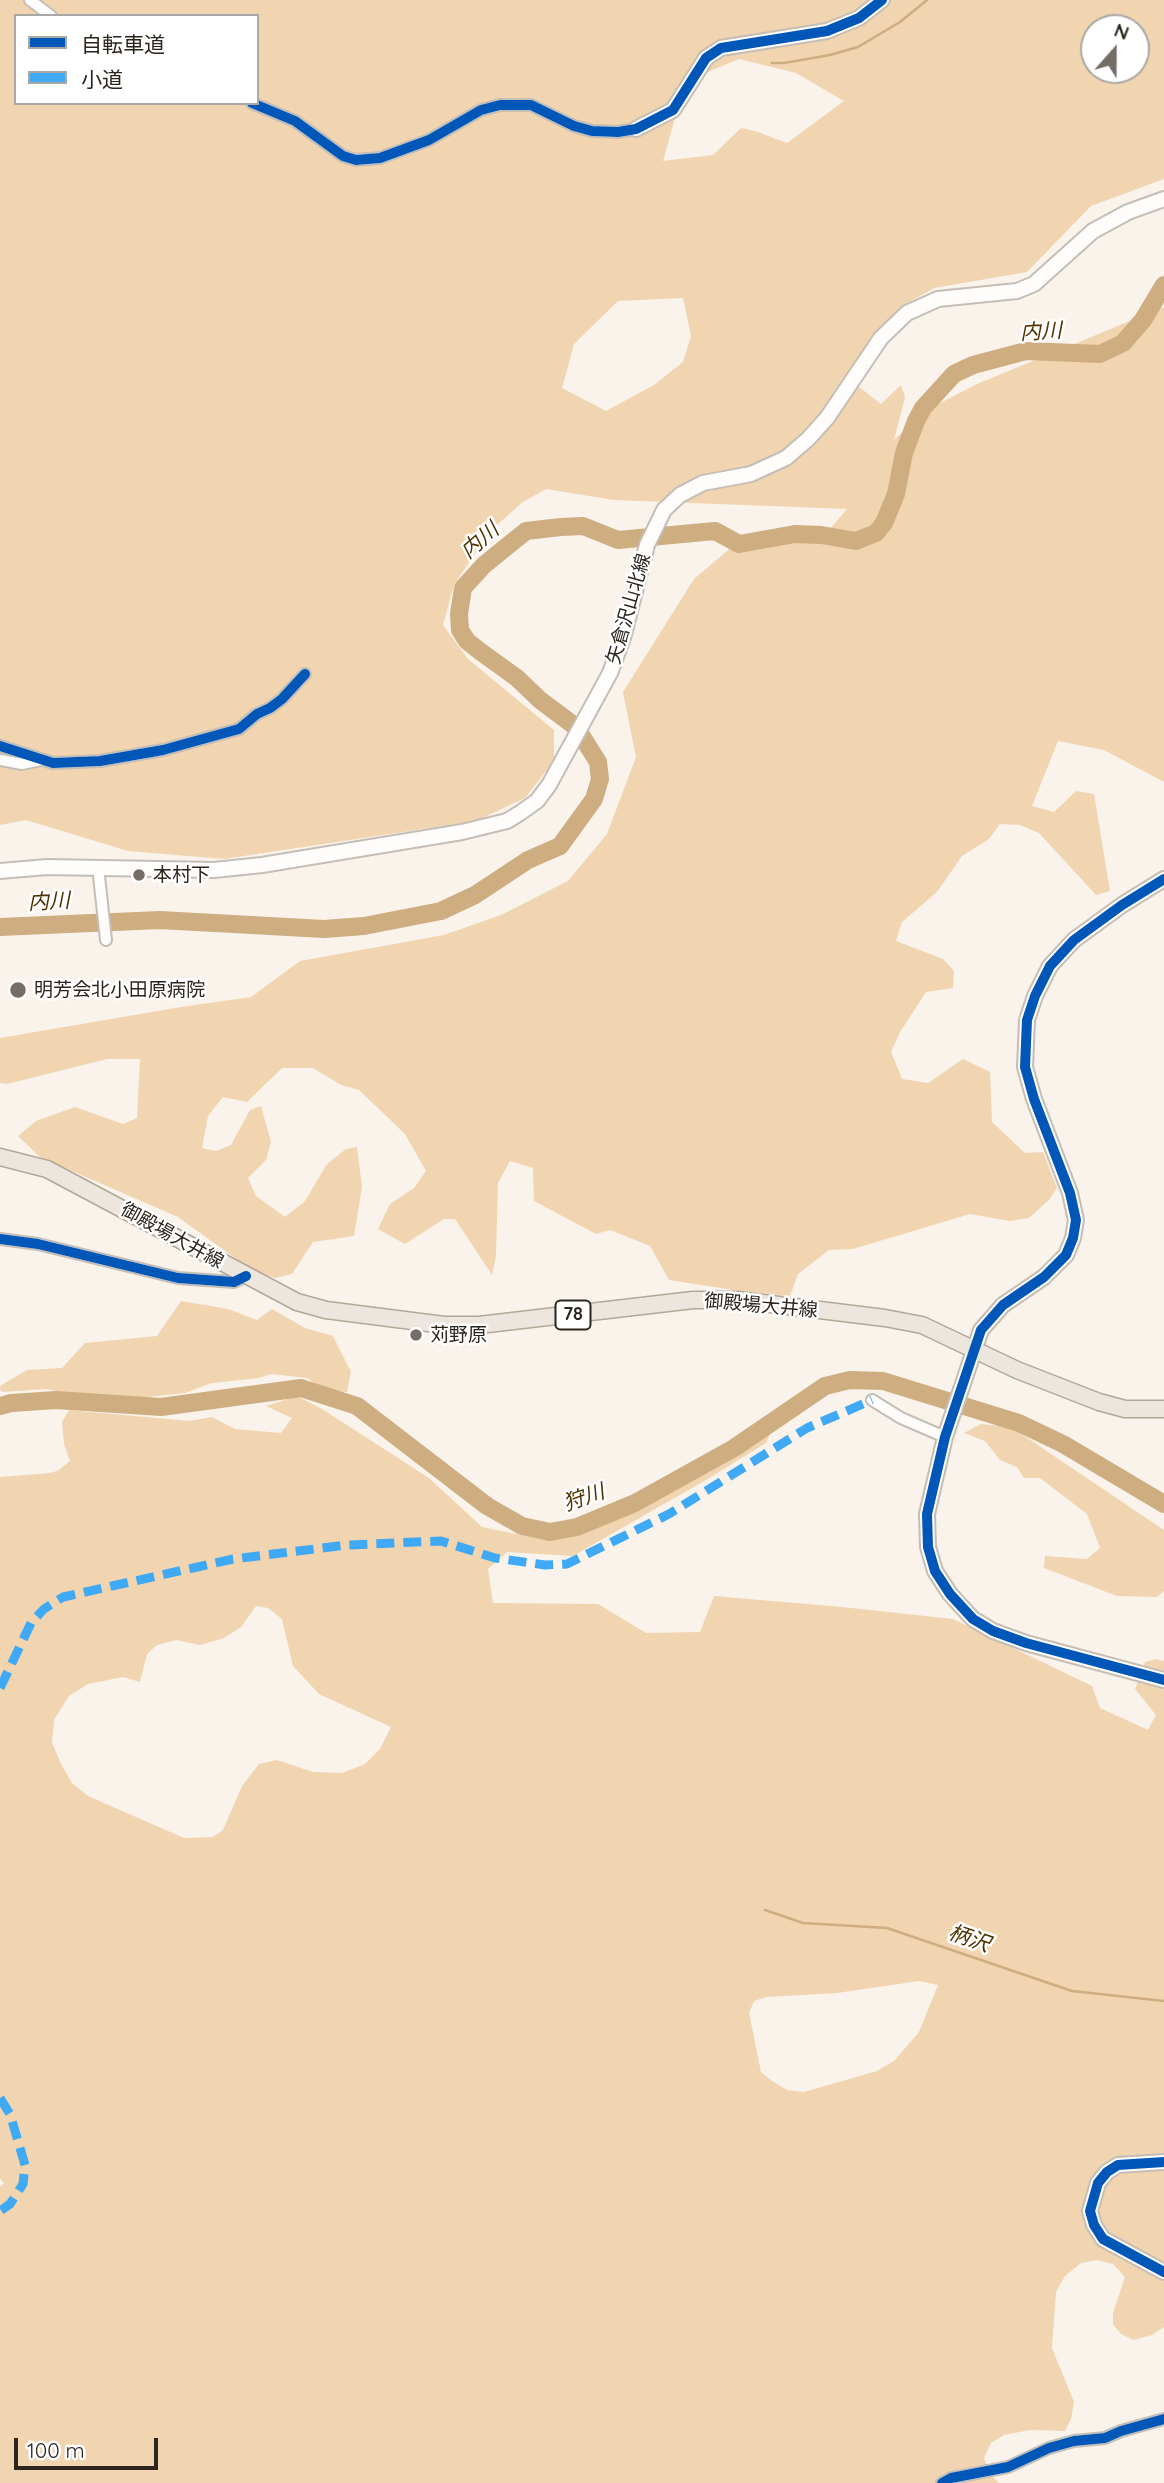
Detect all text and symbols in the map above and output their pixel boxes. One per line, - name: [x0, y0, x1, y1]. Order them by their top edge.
- legend: [14, 14, 259, 105]
- north arrow: [1080, 14, 1150, 84]
- text: N: [1111, 18, 1133, 45]
- text: 自転車道: [81, 31, 165, 57]
- text: 小道: [81, 66, 123, 92]
- water label: 内川: [1019, 318, 1063, 346]
- water label: 内川: [456, 518, 504, 564]
- street label: 矢倉沢山北線: [602, 551, 656, 667]
- place label: 本村下: [153, 864, 210, 886]
- marker: 本村下: [131, 867, 147, 883]
- water label: 内川: [27, 888, 71, 916]
- place label: 明芳会北小田原病院: [34, 979, 205, 1001]
- marker: 明芳会北小田原病院: [8, 980, 28, 1000]
- street label: 御殿場大井線: [117, 1198, 227, 1274]
- street label: 御殿場大井線: [703, 1290, 819, 1322]
- road number: 78: [556, 1300, 590, 1330]
- place label: 苅野原: [430, 1324, 487, 1346]
- marker: 苅野原: [408, 1327, 424, 1343]
- water label: 狩川: [560, 1479, 608, 1517]
- water label: 柄沢: [945, 1920, 993, 1958]
- scale bar: [18, 2424, 161, 2468]
- text: 100 m: [27, 2437, 85, 2463]

